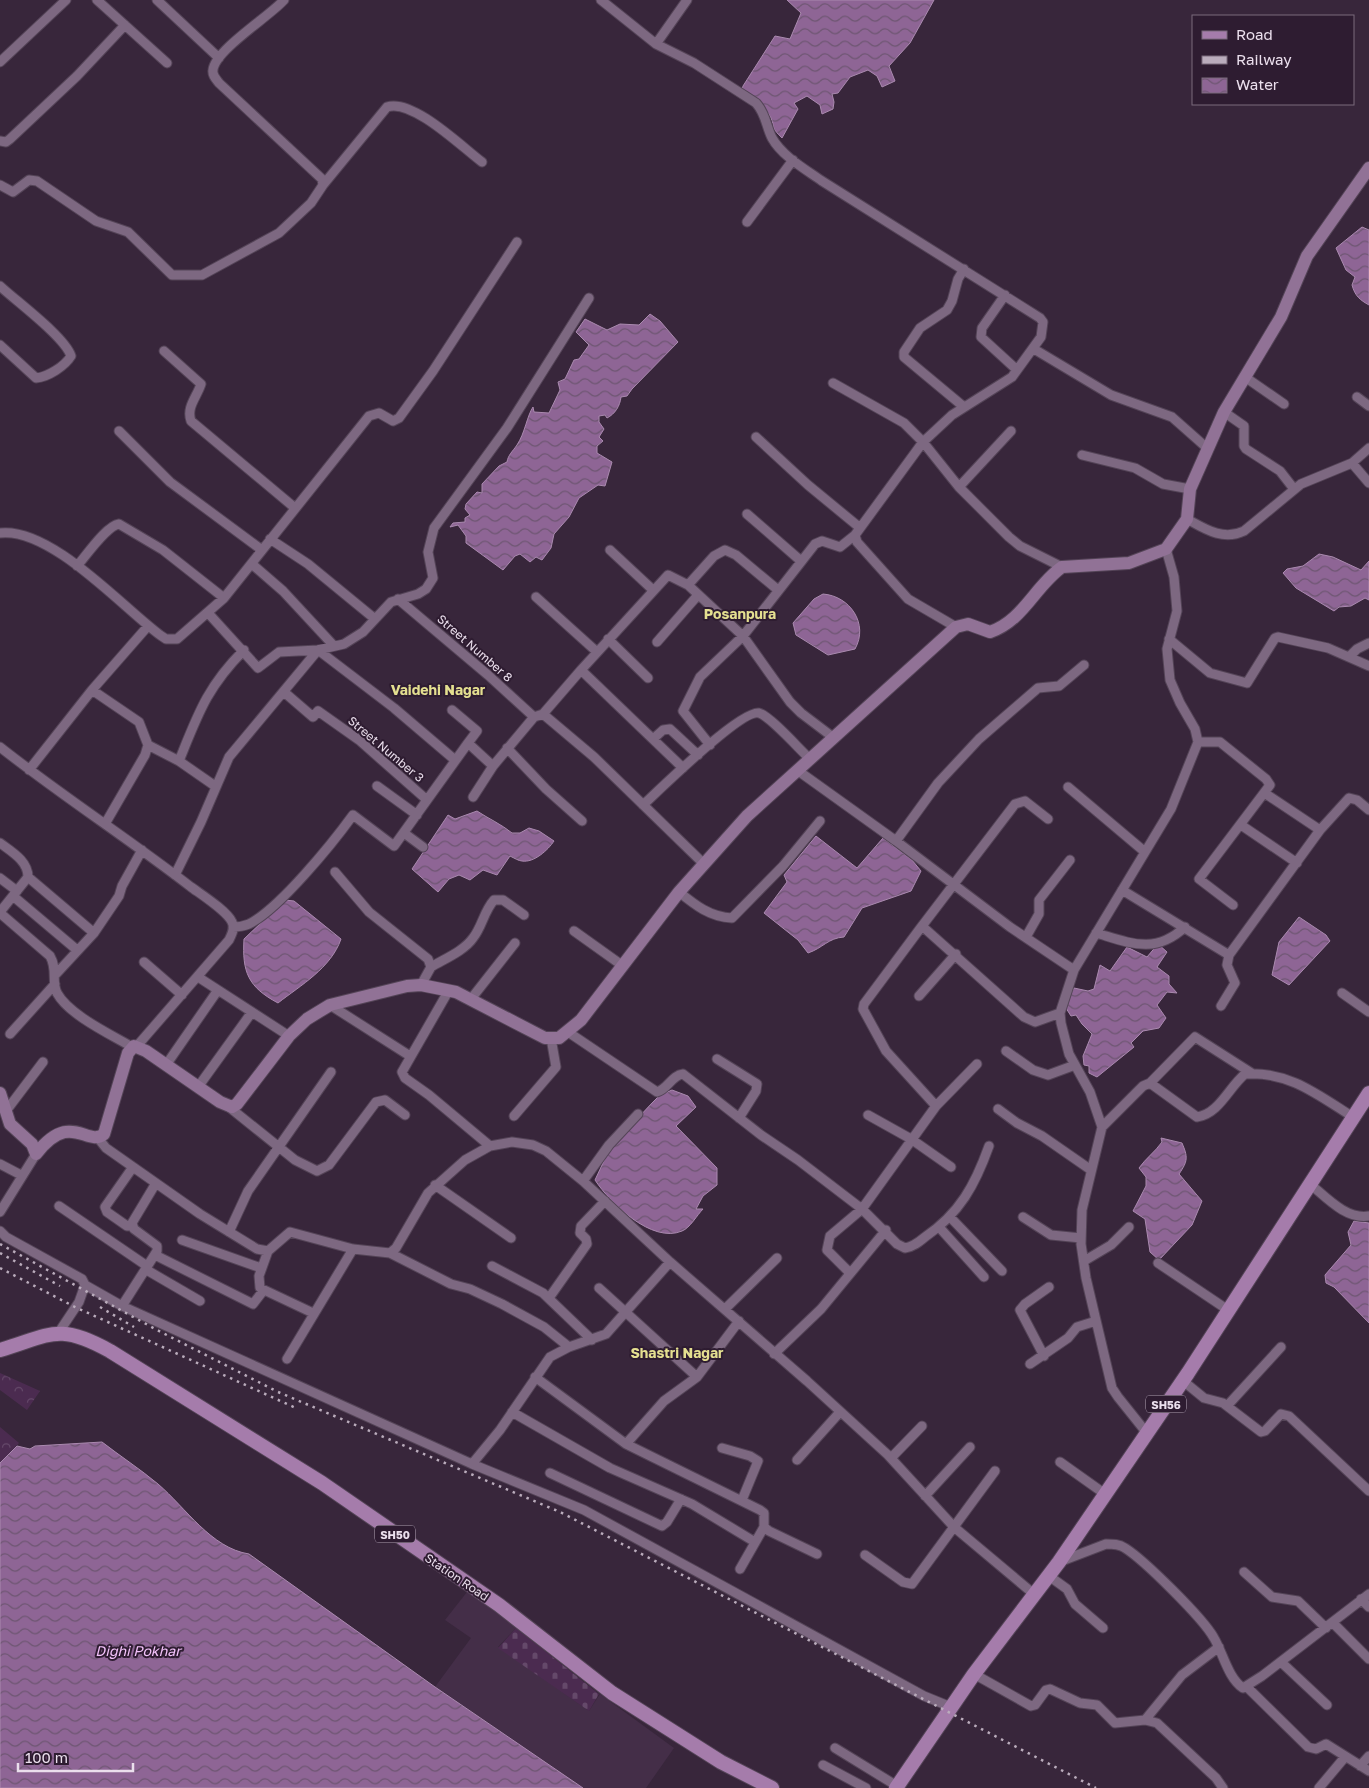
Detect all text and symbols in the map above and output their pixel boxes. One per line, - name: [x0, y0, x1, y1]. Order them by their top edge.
- legend: [1192, 15, 1354, 105]
- text: Road: [1236, 25, 1273, 43]
- text: Railway: [1236, 50, 1292, 68]
- text: Water: [1236, 75, 1279, 93]
- district label: Posanpura: [704, 605, 776, 622]
- street label: Street Number 8: [434, 611, 516, 685]
- district label: Vaidehi Nagar: [391, 681, 486, 698]
- street label: Street Number 3: [345, 713, 427, 785]
- district label: Shastri Nagar: [630, 1344, 724, 1361]
- road number: SH56: [1146, 1396, 1186, 1412]
- road number: SH50: [375, 1526, 415, 1542]
- street label: Station Road: [422, 1550, 492, 1604]
- water label: Dighi Pokhar: [95, 1642, 183, 1659]
- scale bar: [18, 1740, 132, 1772]
- text: 100 m: [25, 1748, 68, 1766]

